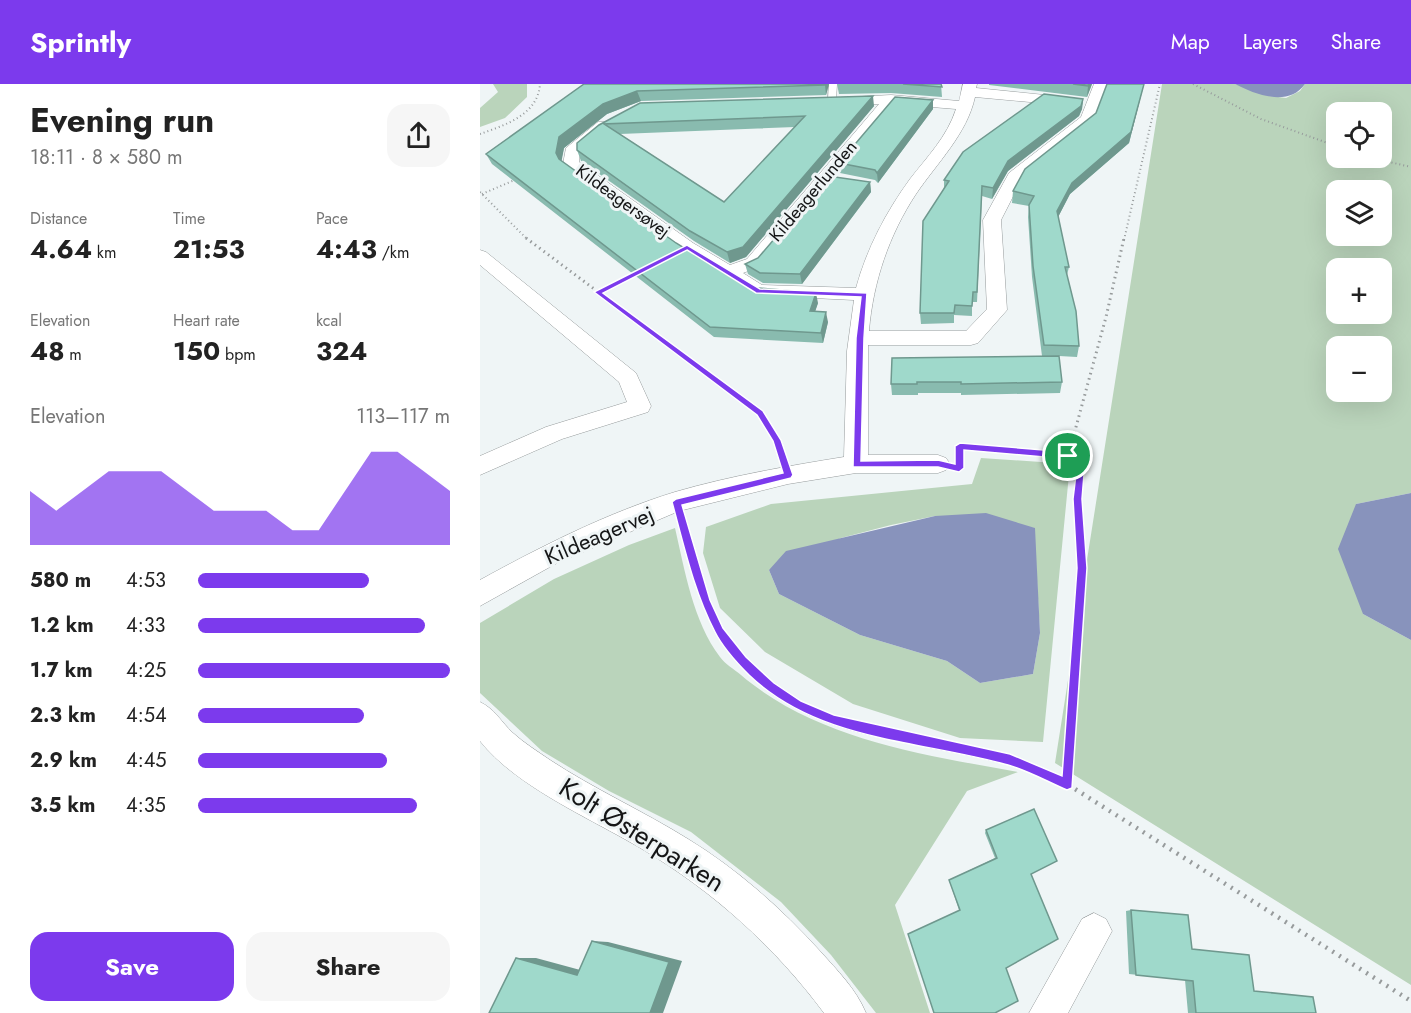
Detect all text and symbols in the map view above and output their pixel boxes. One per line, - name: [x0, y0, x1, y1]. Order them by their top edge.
- text: Sprintly: [30, 22, 131, 63]
- text: Map: [1171, 27, 1210, 57]
- text: Layers: [1243, 27, 1298, 57]
- text: Share: [1331, 27, 1381, 57]
- text: Evening run: [30, 97, 214, 144]
- map controls: [1326, 102, 1392, 402]
- button: locate: [1326, 102, 1392, 168]
- button: share: [387, 104, 450, 167]
- street label: Kildeagerlunden: [763, 135, 863, 247]
- text: 18:11 · 8 × 580 m: [30, 143, 183, 172]
- street label: Kildeagersøvej: [570, 158, 676, 244]
- button: layers: [1326, 180, 1392, 246]
- text: Distance: [30, 207, 87, 230]
- text: Time: [173, 207, 205, 230]
- text: Pace: [316, 207, 348, 230]
- text: 4.64: [30, 230, 92, 268]
- text: 21:53: [173, 230, 245, 268]
- text: 4:43: [316, 230, 377, 268]
- text: km: [92, 241, 116, 264]
- text: /km: [377, 241, 409, 264]
- button: +: [1326, 258, 1392, 324]
- text: Elevation: [30, 309, 90, 332]
- text: Heart rate: [173, 309, 240, 332]
- text: kcal: [316, 309, 342, 332]
- text: 48: [30, 332, 64, 370]
- text: 150: [173, 332, 220, 370]
- text: 324: [316, 332, 367, 370]
- button: −: [1326, 336, 1392, 402]
- text: m: [64, 343, 82, 366]
- text: bpm: [220, 343, 256, 366]
- text: Elevation: [30, 402, 105, 431]
- text: 113–117 m: [356, 402, 450, 431]
- pin: [1042, 430, 1093, 481]
- icon: arrive: [1051, 439, 1084, 472]
- street label: Kildeagervej: [539, 498, 659, 572]
- text: 580 m: [30, 566, 91, 595]
- text: 4:53: [126, 566, 166, 595]
- text: 1.2 km: [30, 611, 94, 640]
- text: 4:33: [126, 611, 166, 640]
- text: 1.7 km: [30, 656, 93, 685]
- text: 4:25: [126, 656, 166, 685]
- text: 2.3 km: [30, 701, 96, 730]
- text: 4:54: [126, 701, 167, 730]
- text: 2.9 km: [30, 746, 97, 775]
- text: 4:45: [126, 746, 167, 775]
- street label: Kolt Østerparken: [552, 768, 733, 901]
- text: 3.5 km: [30, 791, 95, 820]
- text: 4:35: [126, 791, 166, 820]
- button: Save: [30, 932, 234, 1001]
- button: Share: [246, 932, 450, 1001]

